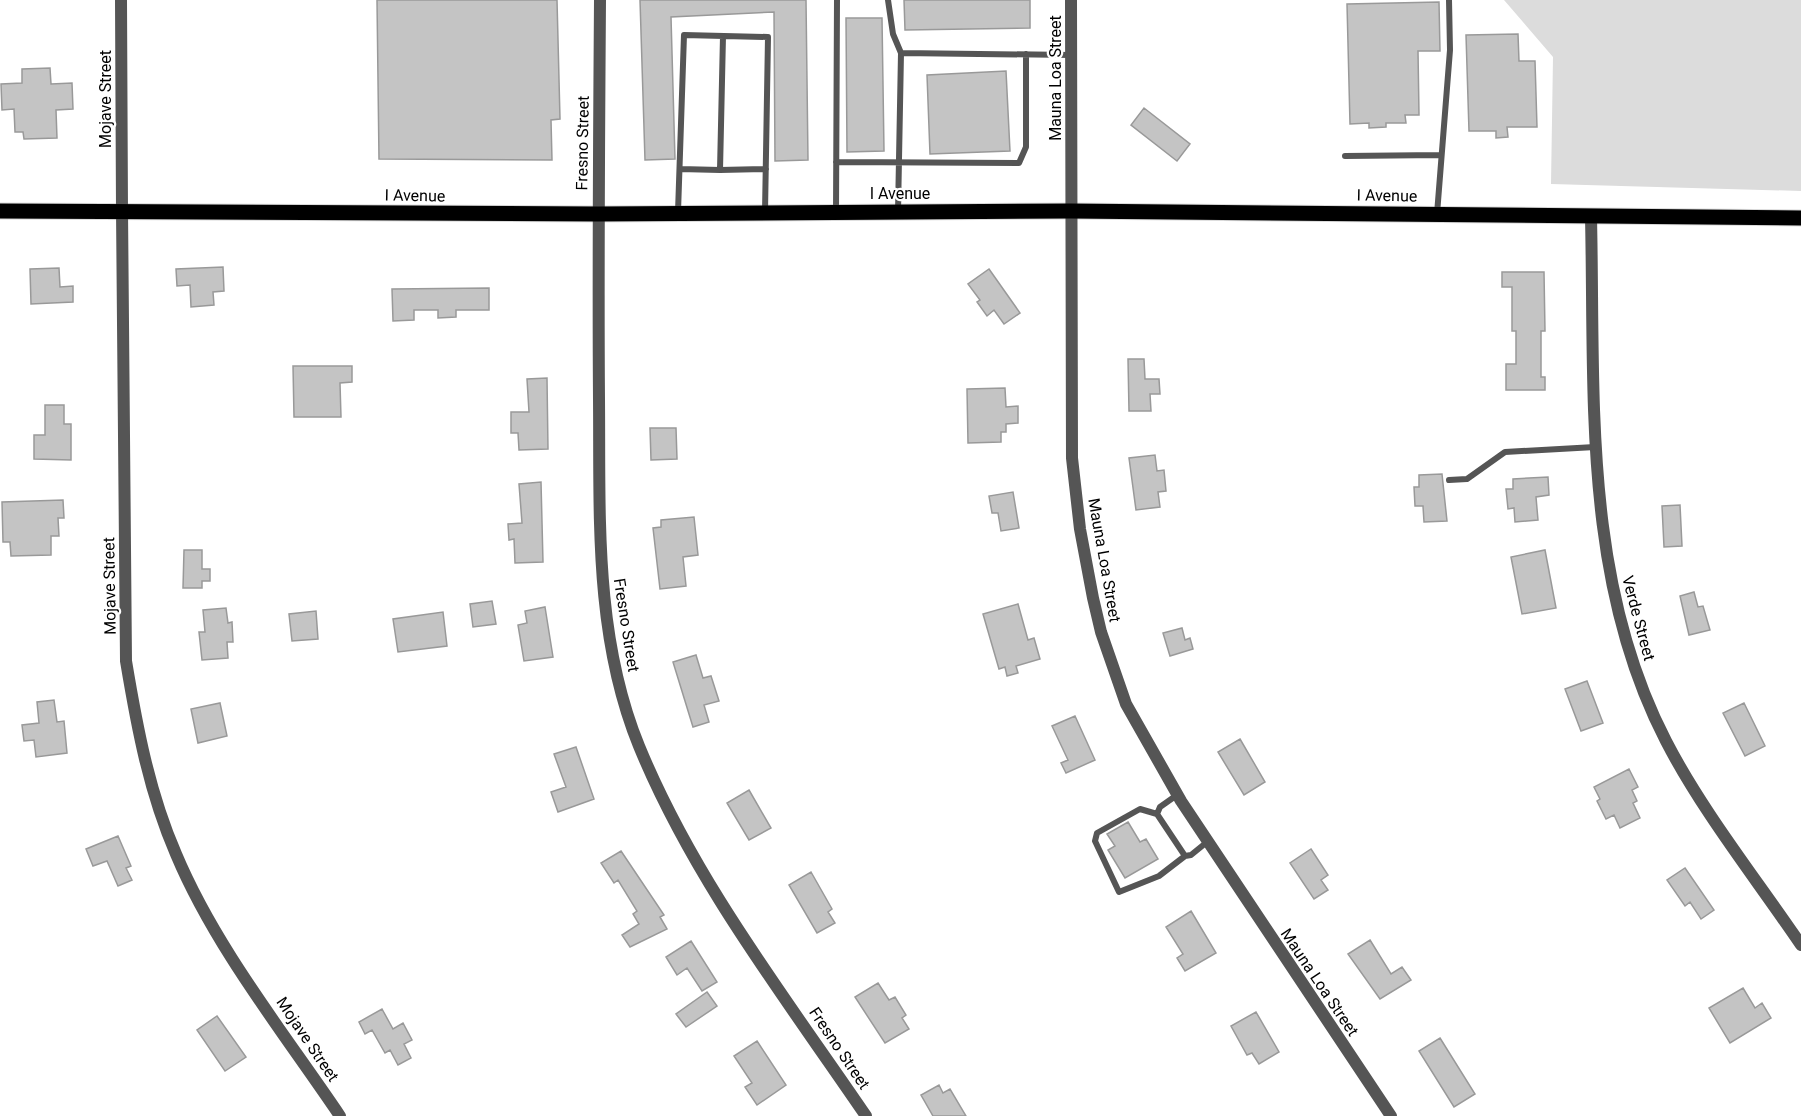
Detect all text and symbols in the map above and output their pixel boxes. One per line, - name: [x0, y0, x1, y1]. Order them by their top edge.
- street label: Mauna Loa Street: [1046, 15, 1065, 141]
- street label: Mojave Street: [96, 50, 115, 148]
- street label: Fresno Street: [572, 95, 593, 191]
- street label: I Avenue: [870, 184, 930, 203]
- street label: I Avenue: [385, 185, 445, 206]
- street label: I Avenue: [1357, 185, 1417, 206]
- street label: Mauna Loa Street: [1084, 497, 1125, 624]
- street label: Mojave Street: [99, 537, 120, 635]
- street label: Verde Street: [1618, 574, 1659, 663]
- street label: Fresno Street: [610, 577, 643, 673]
- street label: Mauna Loa Street: [1277, 925, 1363, 1040]
- street label: Mojave Street: [272, 993, 343, 1085]
- street label: Fresno Street: [805, 1004, 874, 1093]

